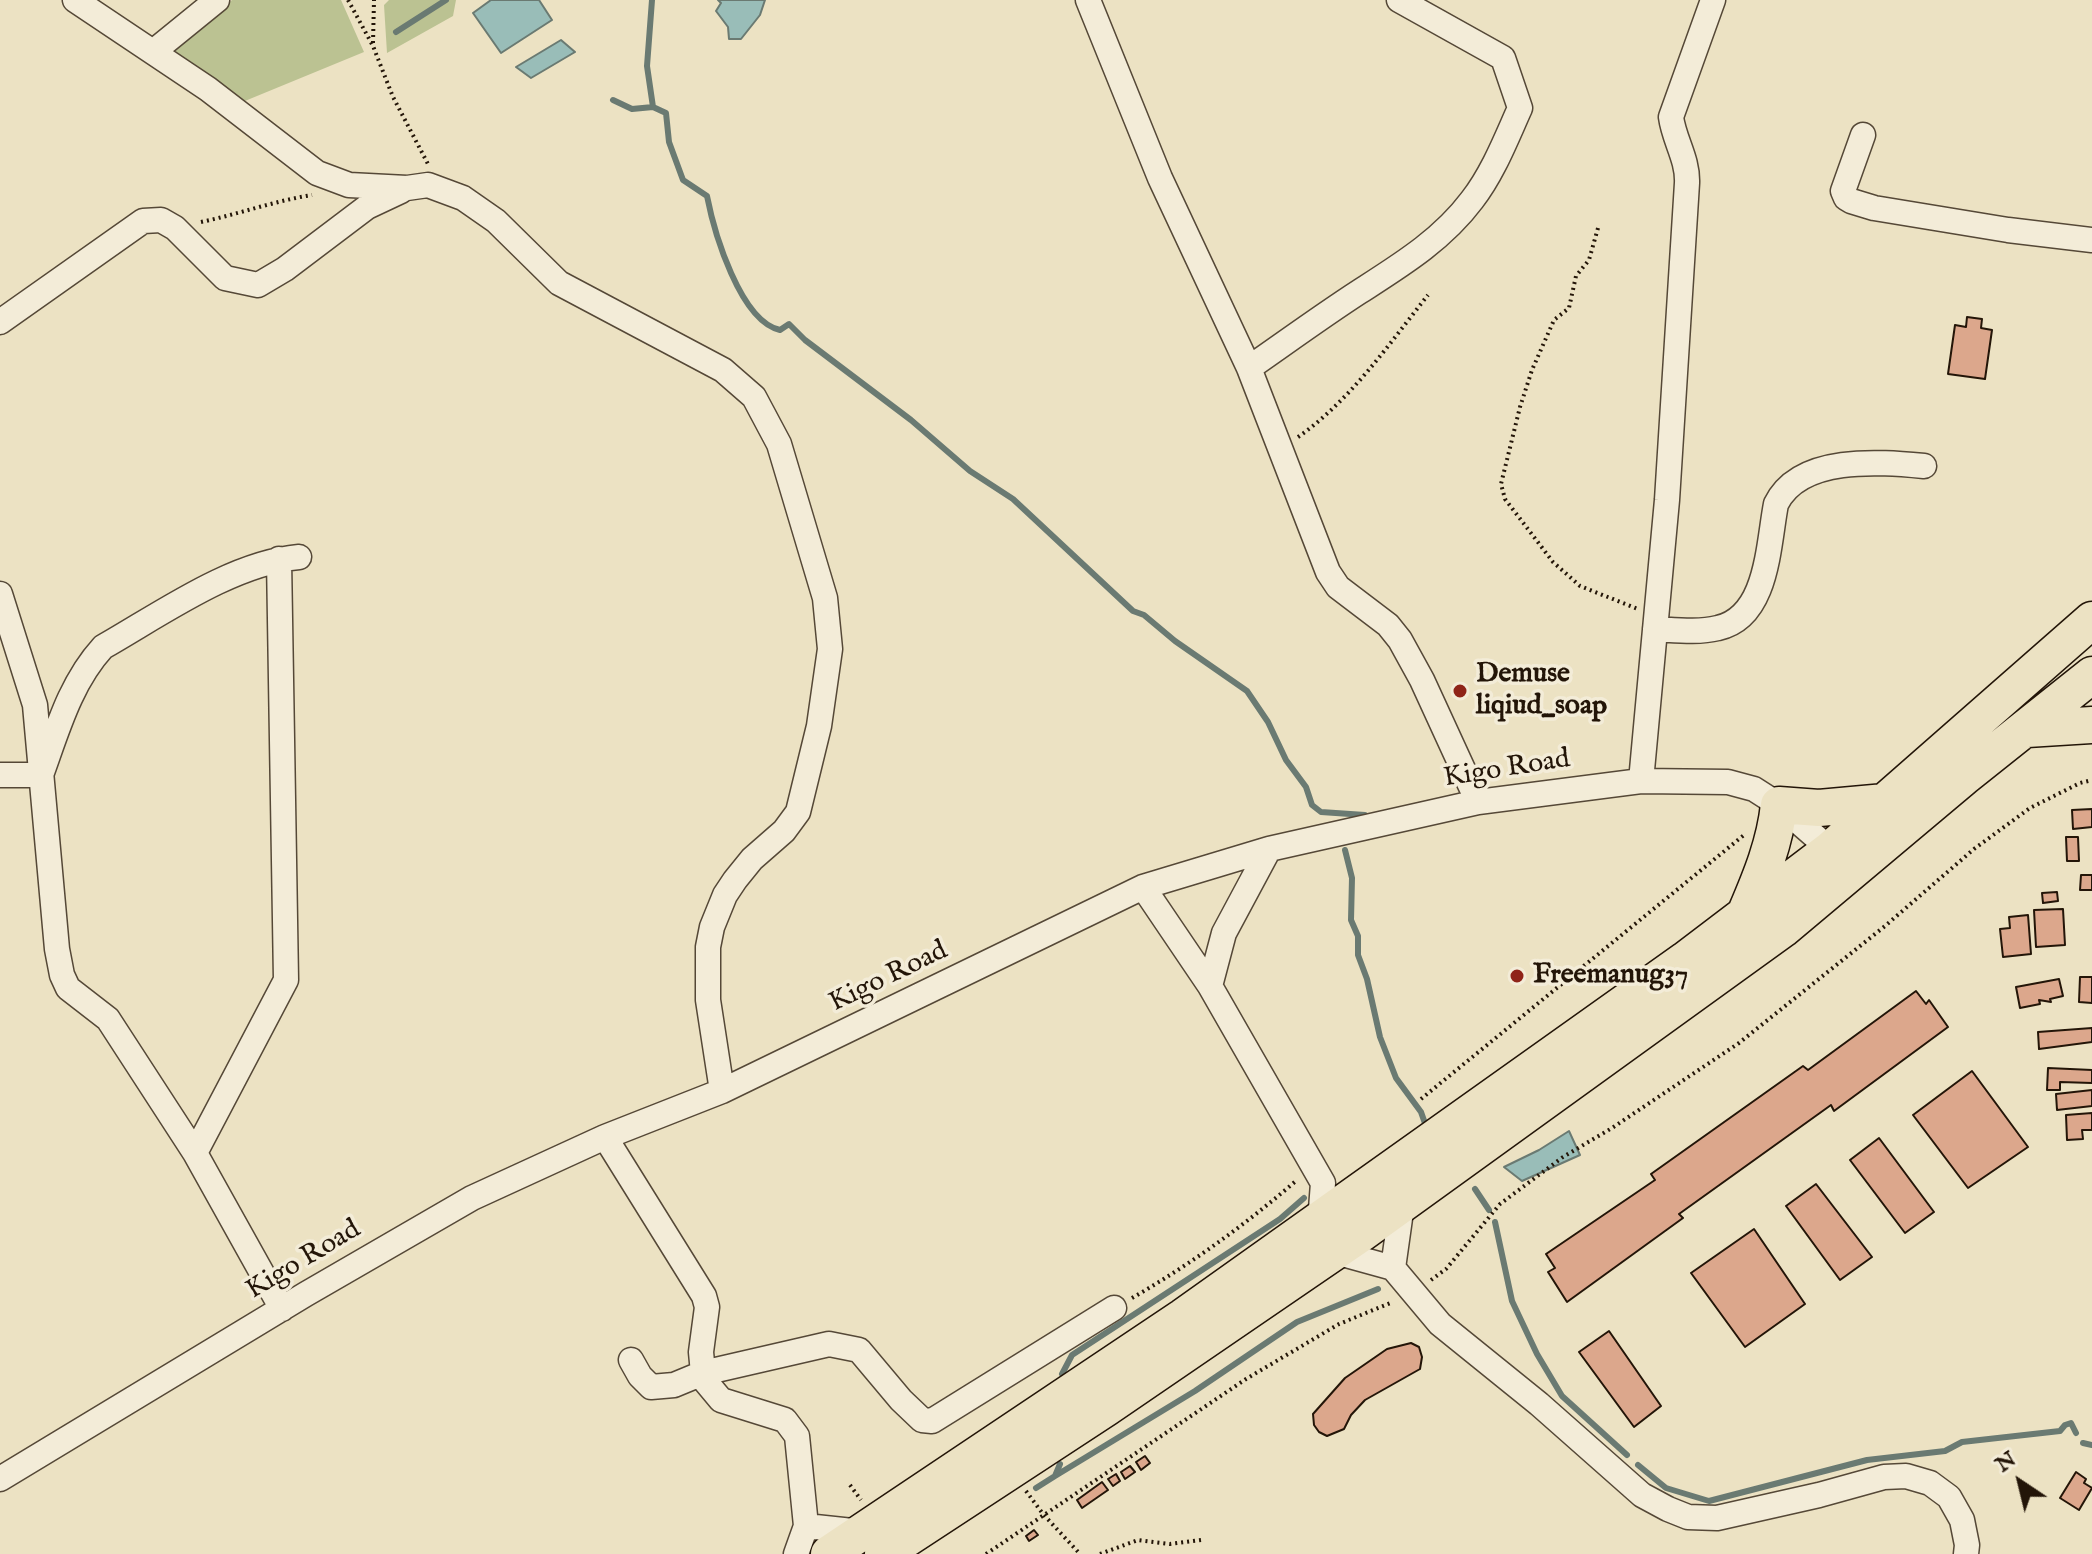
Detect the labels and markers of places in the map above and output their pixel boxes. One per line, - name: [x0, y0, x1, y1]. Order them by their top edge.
- place label: Demuse liqiud_soap: [1476, 658, 1607, 724]
- marker: Demuse liqiud_soap: [1451, 682, 1469, 700]
- place label: Freemanug37: [1533, 959, 1688, 993]
- marker: Freemanug37: [1508, 967, 1526, 985]

